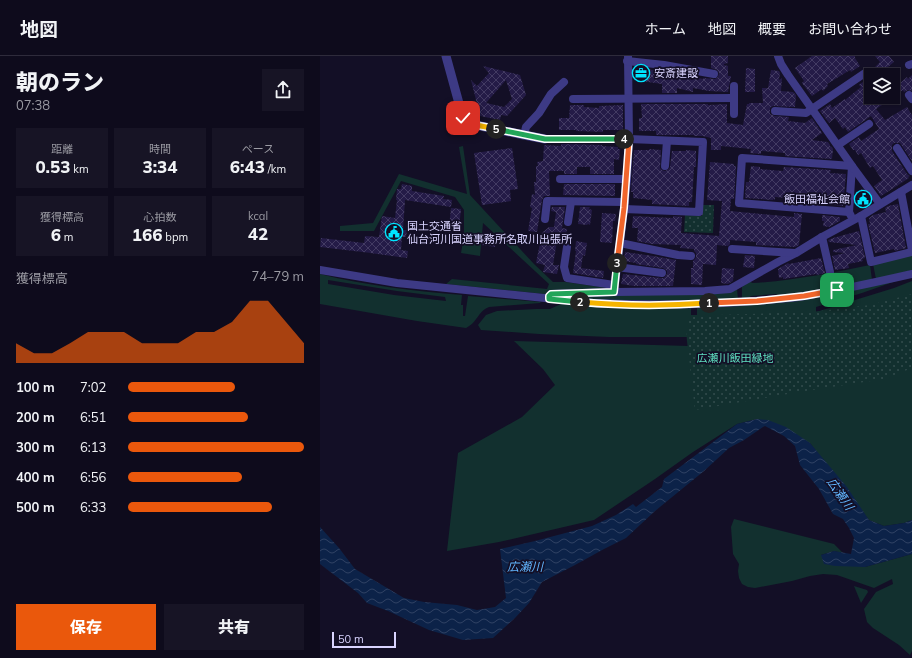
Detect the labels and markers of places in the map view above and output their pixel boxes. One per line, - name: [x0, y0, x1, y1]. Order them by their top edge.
- office icon: 安斎建設: [631, 63, 651, 83]
- place label: 安斎建設: [654, 66, 698, 80]
- pin: [446, 101, 480, 135]
- pin: 5: [486, 119, 506, 139]
- pin: 4: [614, 129, 634, 149]
- public building icon: 飯田福祉会館: [853, 189, 873, 209]
- place label: 飯田福祉会館: [784, 192, 850, 206]
- place label: 国土交通省 仙台河川国道事務所名取川出張所: [407, 219, 573, 246]
- public building icon: 国土交通省 仙台河川国道事務所名取川出張所: [384, 222, 404, 242]
- pin: 3: [607, 253, 627, 273]
- pin: [820, 273, 854, 307]
- pin: 2: [570, 292, 590, 312]
- pin: 1: [699, 293, 719, 313]

